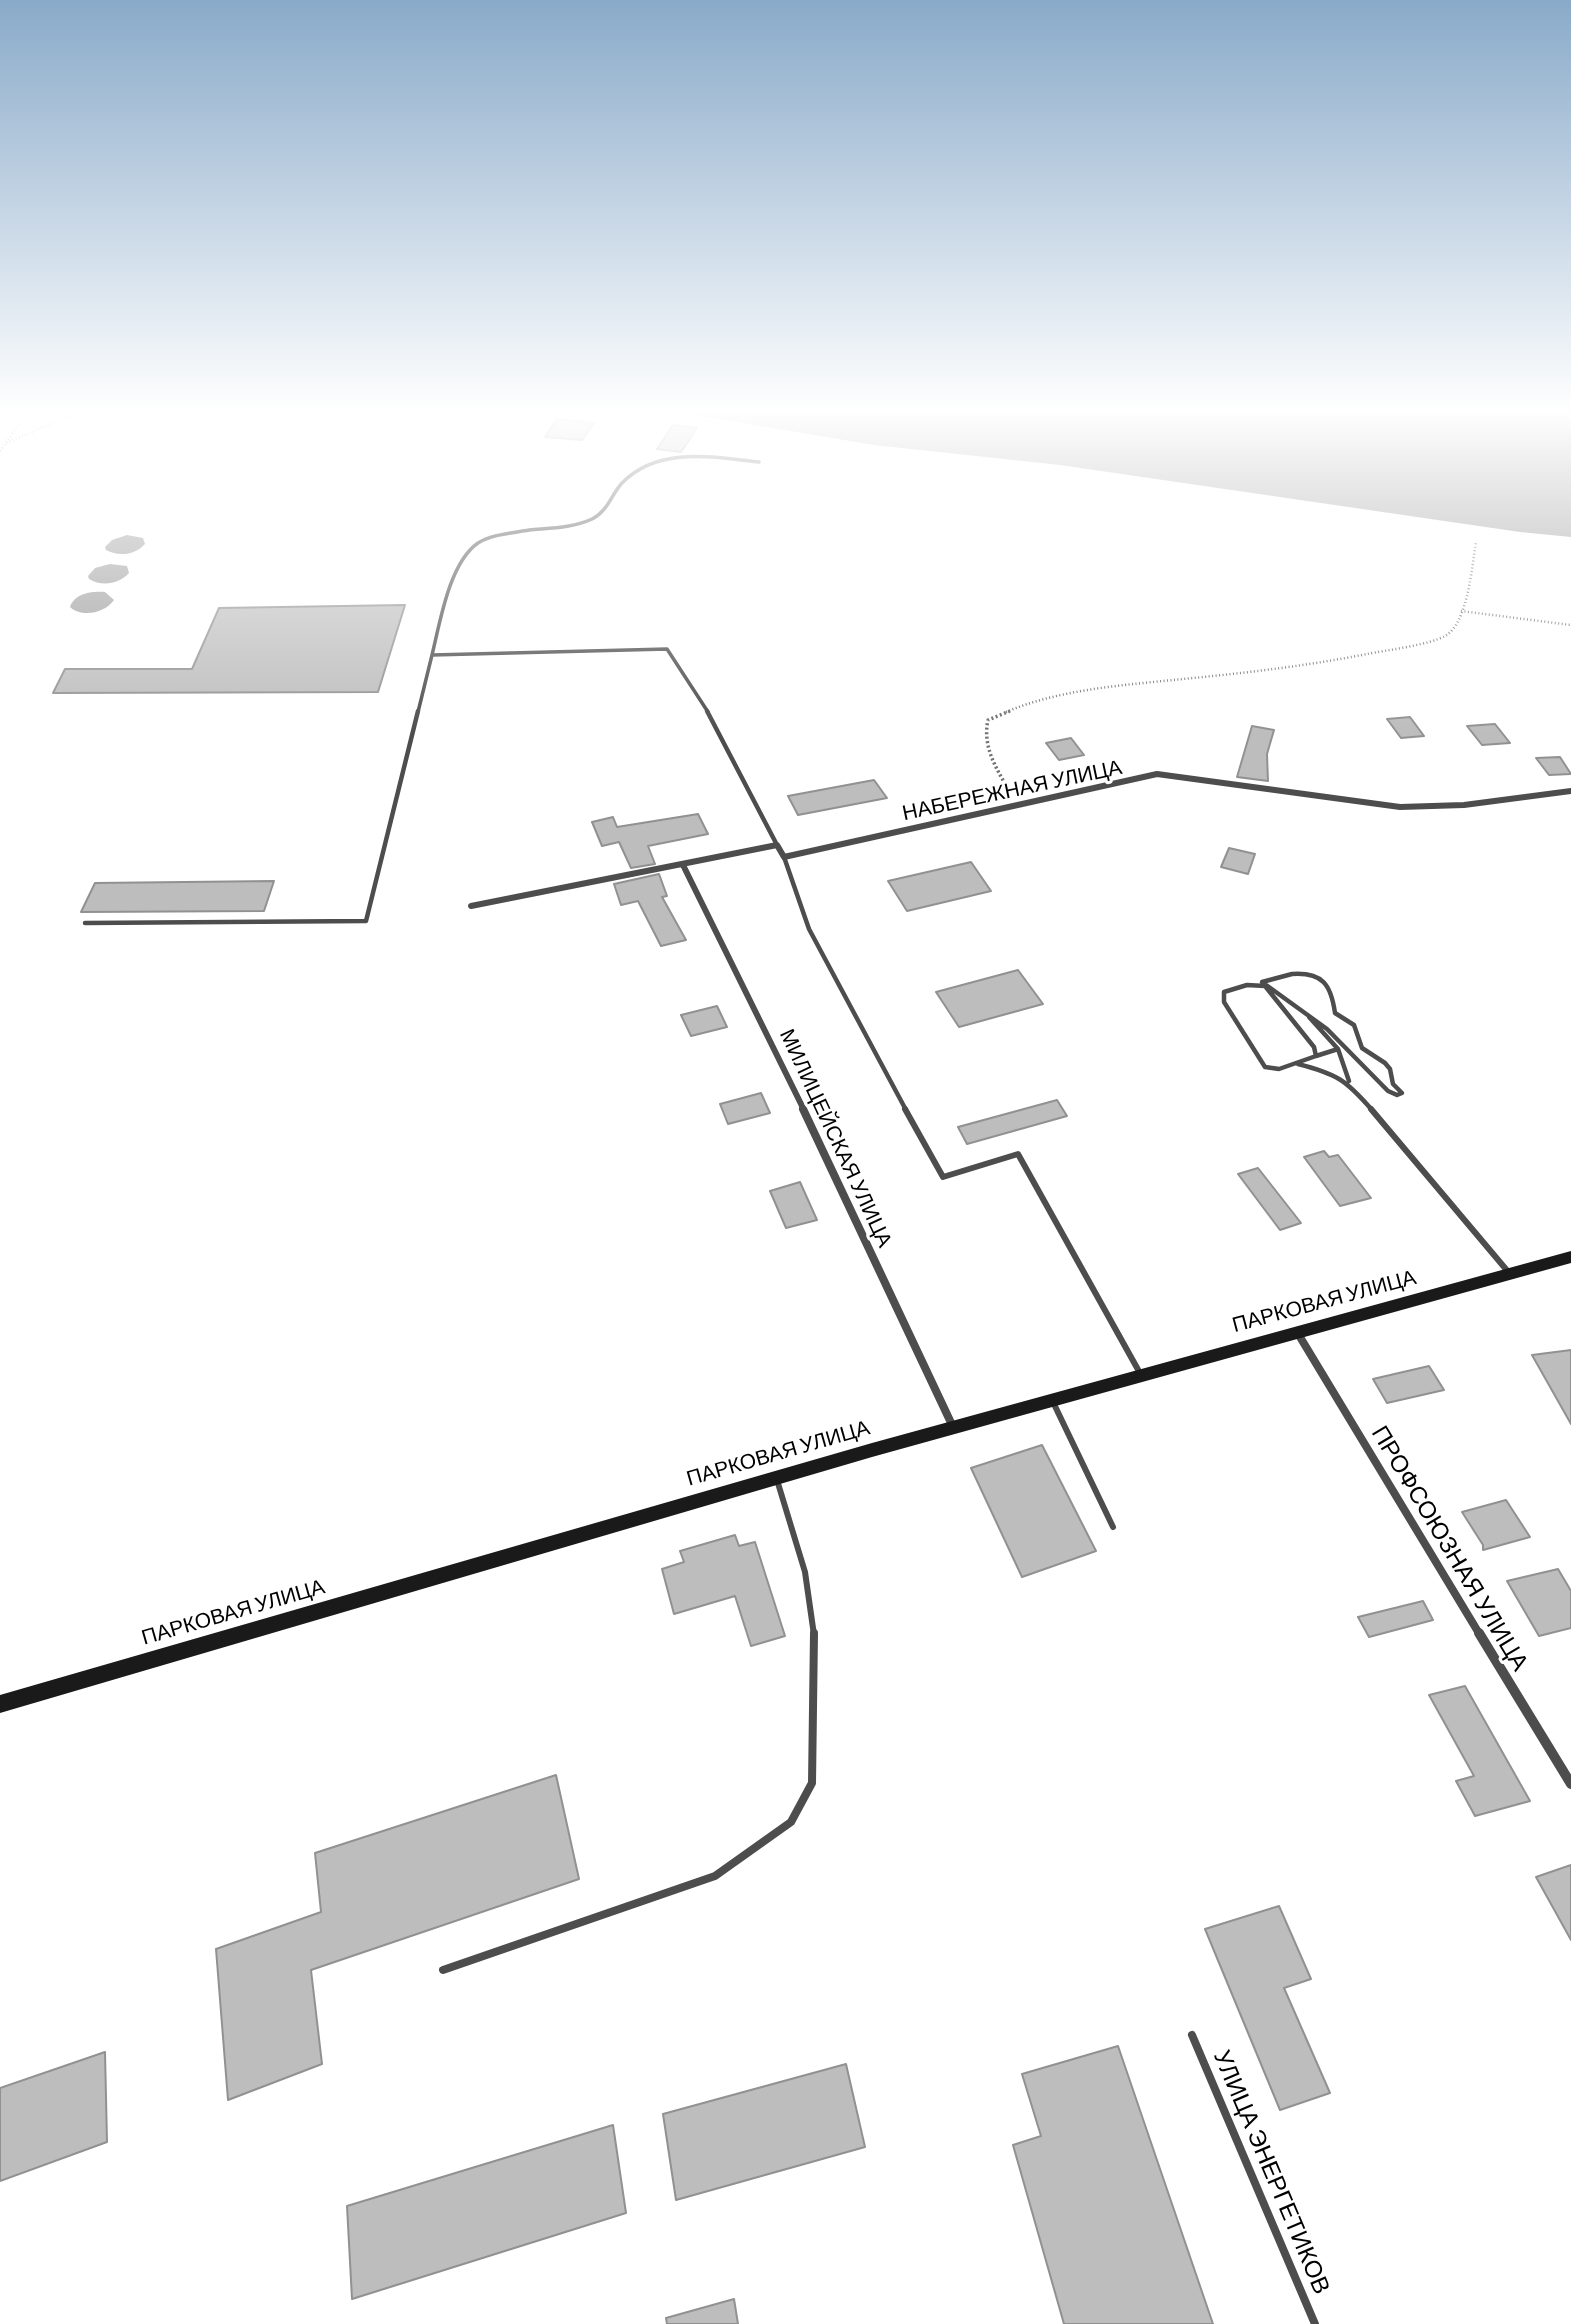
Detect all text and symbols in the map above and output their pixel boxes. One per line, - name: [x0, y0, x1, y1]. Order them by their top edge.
- street label: НАБЕРЕЖНАЯ УЛИЦА: [900, 754, 1124, 826]
- street label: МИЛИЦЕЙСКАЯ УЛИЦА: [774, 1025, 898, 1251]
- street label: ПАРКОВАЯ УЛИЦА: [1229, 1264, 1419, 1338]
- street label: ПАРКОВАЯ УЛИЦА: [684, 1415, 872, 1491]
- street label: ПРОФСОЮЗНАЯ УЛИЦА: [1365, 1420, 1535, 1676]
- street label: ПАРКОВАЯ УЛИЦА: [139, 1574, 327, 1650]
- street label: УЛИЦА ЭНЕРГЕТИКОВ: [1208, 2046, 1336, 2298]

